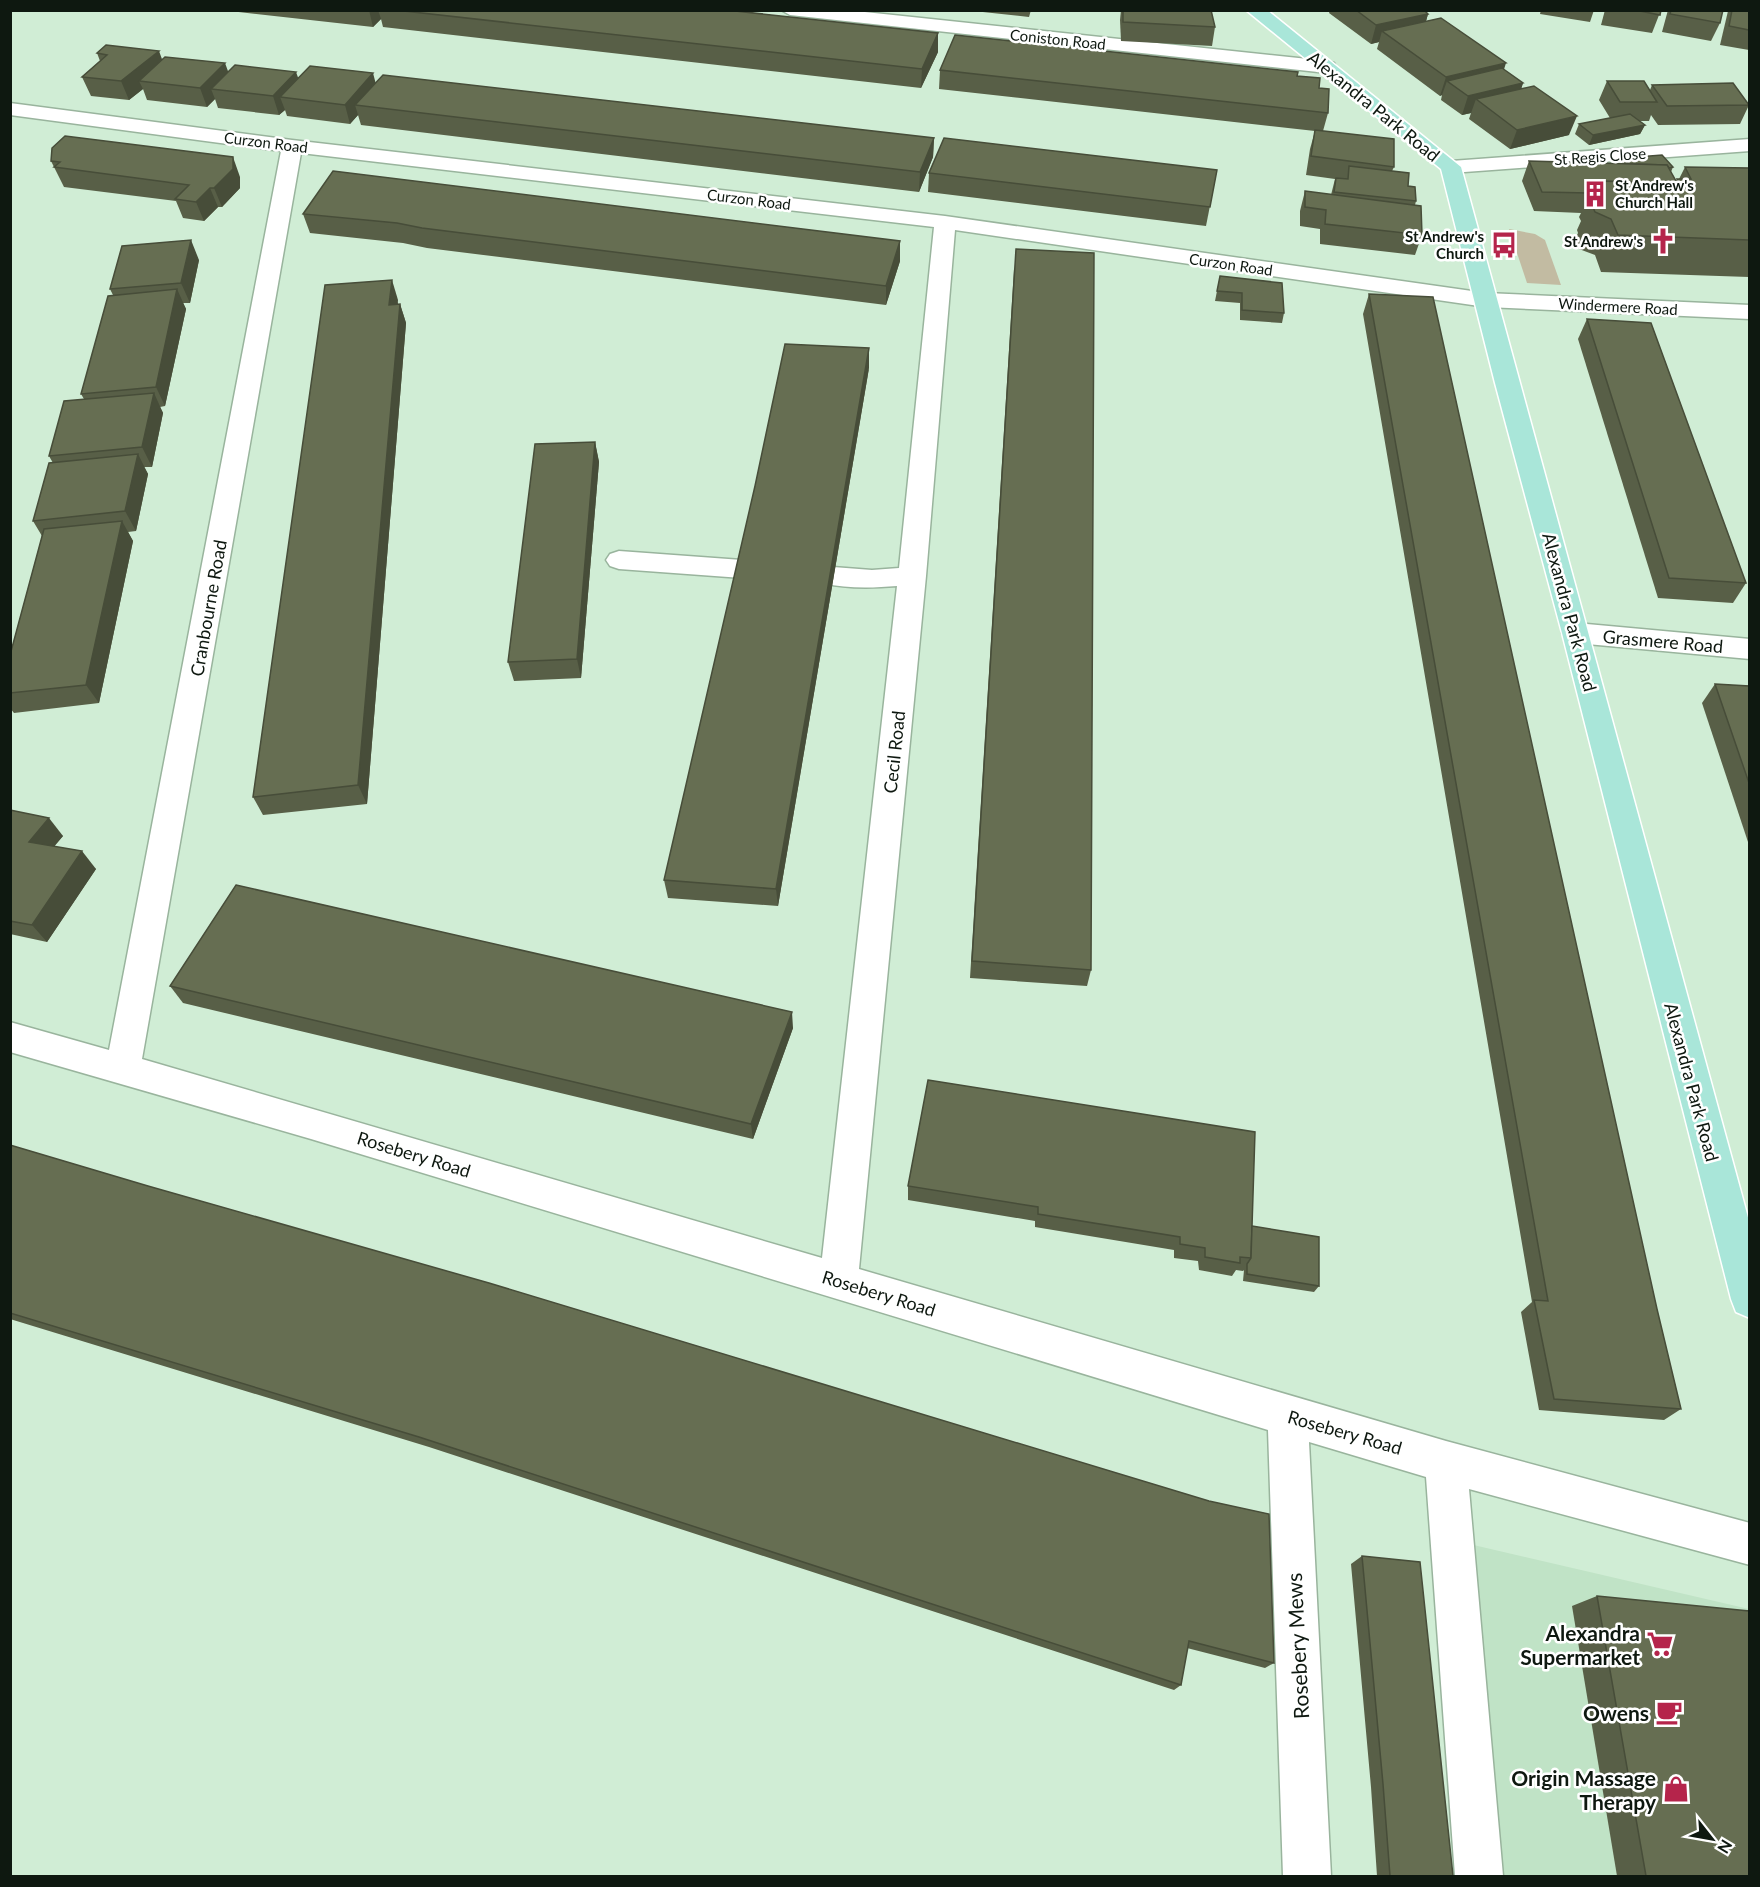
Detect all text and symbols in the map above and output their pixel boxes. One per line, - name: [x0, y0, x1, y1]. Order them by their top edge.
- street label: Coniston Road: [1009, 25, 1107, 53]
- street label: Alexandra Park Road: [1304, 46, 1444, 166]
- street label: Curzon Road: [223, 128, 309, 156]
- street label: St Regis Close: [1553, 144, 1647, 168]
- place label: St Andrew's Church Hall: [1615, 176, 1694, 211]
- building icon: St Andrew's Church Hall: [1580, 179, 1610, 209]
- street label: Curzon Road: [706, 185, 792, 213]
- church icon: St Andrew's: [1648, 226, 1678, 256]
- place label: St Andrew's Church: [1405, 227, 1484, 262]
- bus stop icon: St Andrew's Church: [1489, 230, 1519, 260]
- place label: St Andrew's: [1564, 232, 1643, 250]
- street label: Curzon Road: [1188, 249, 1274, 279]
- street label: Windermere Road: [1558, 294, 1678, 318]
- street label: Alexandra Park Road: [1538, 530, 1602, 694]
- street label: Cranbourne Road: [185, 538, 231, 678]
- street label: Grasmere Road: [1602, 625, 1724, 657]
- street label: Cecil Road: [879, 710, 909, 794]
- street label: Alexandra Park Road: [1660, 1000, 1724, 1164]
- street label: Rosebery Road: [355, 1126, 473, 1182]
- street label: Rosebery Road: [820, 1265, 938, 1321]
- street label: Rosebery Road: [1285, 1405, 1405, 1459]
- street label: Rosebery Mews: [1281, 1572, 1313, 1720]
- place label: Alexandra Supermarket: [1520, 1620, 1640, 1669]
- supermarket icon: Alexandra Supermarket: [1645, 1629, 1675, 1659]
- cafe icon: Owens: [1654, 1697, 1684, 1727]
- place label: Owens: [1583, 1700, 1649, 1725]
- place label: Origin Massage Therapy: [1511, 1765, 1657, 1814]
- shop icon: Origin Massage Therapy: [1661, 1774, 1691, 1804]
- north arrow: [1682, 1809, 1742, 1869]
- text: N: [1714, 1837, 1737, 1857]

